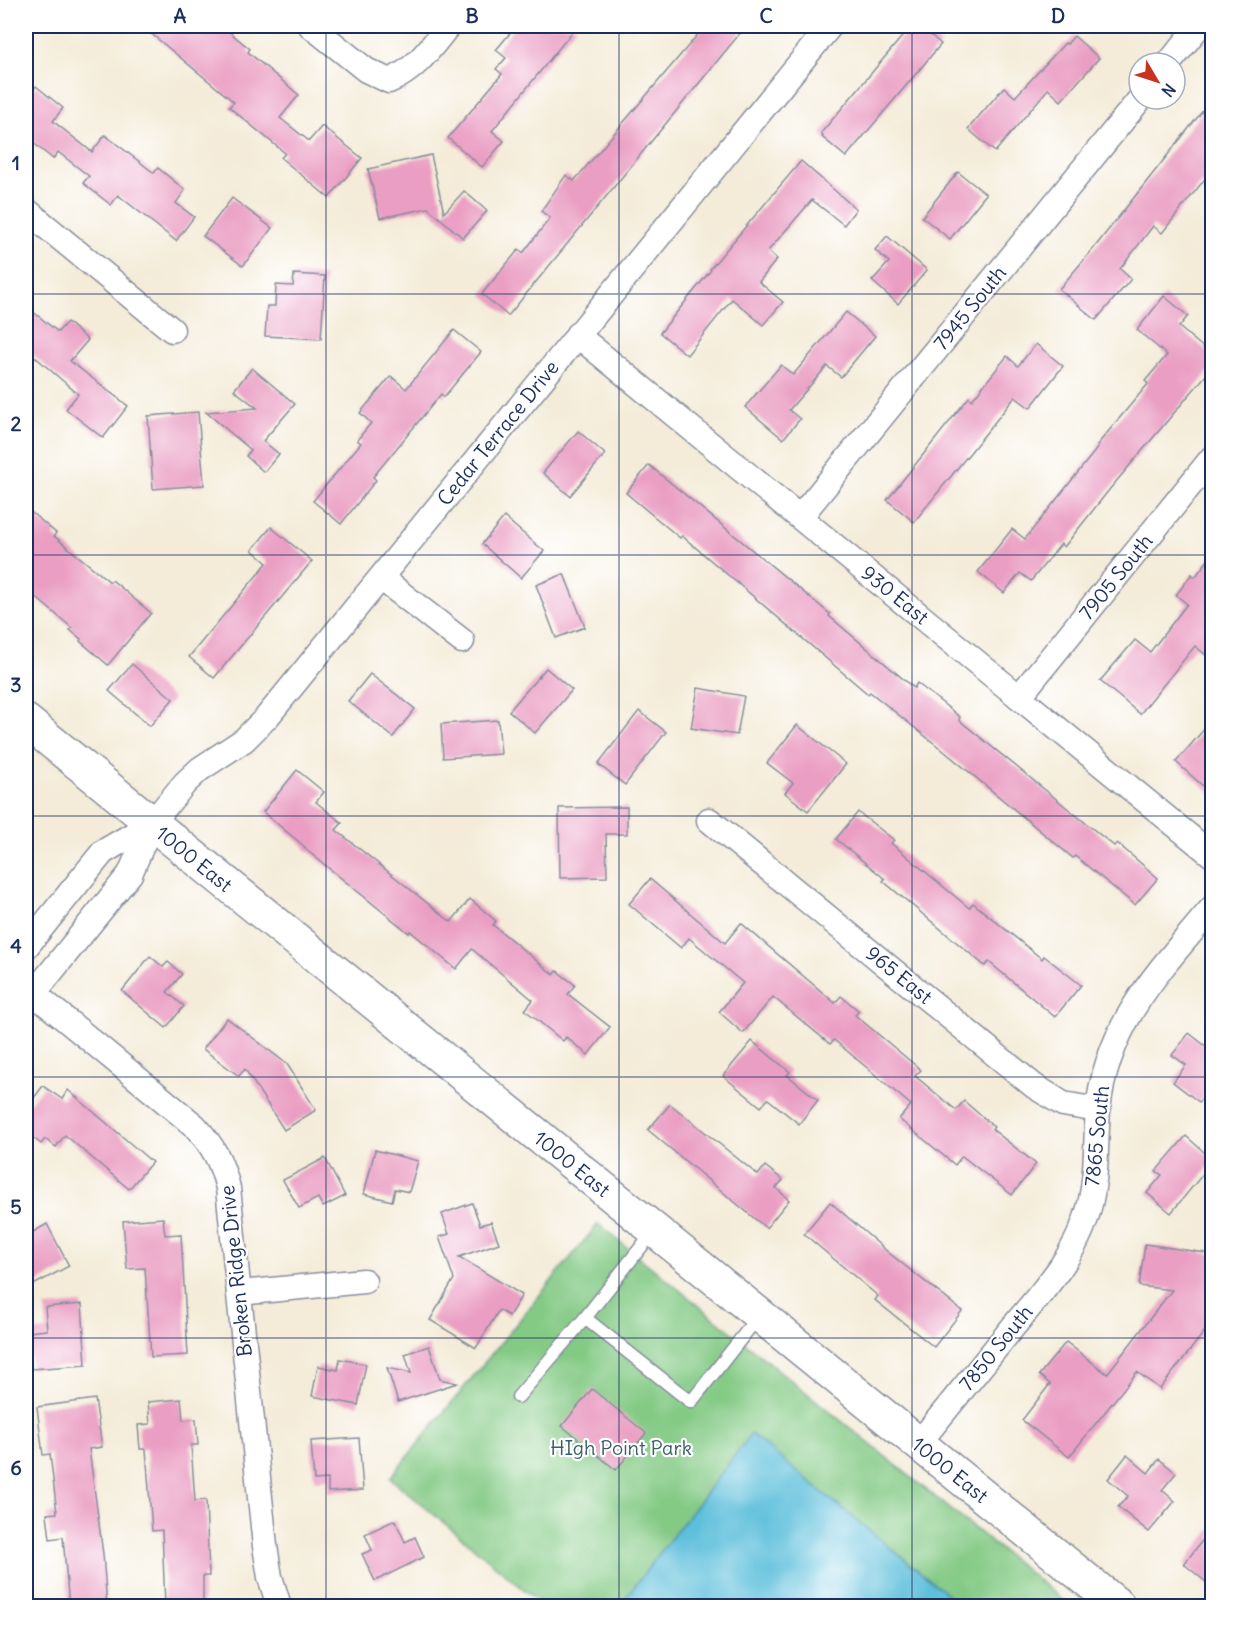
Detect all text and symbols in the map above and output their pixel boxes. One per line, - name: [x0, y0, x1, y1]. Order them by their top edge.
- text: A: [174, 3, 187, 28]
- text: B: [465, 3, 479, 28]
- text: C: [759, 3, 773, 28]
- text: D: [1051, 3, 1065, 28]
- north arrow: [1127, 51, 1187, 111]
- text: N: [1157, 80, 1180, 101]
- text: 1: [12, 150, 20, 175]
- street label: 7945 South: [928, 260, 1011, 355]
- street label: Cedar Terrace Drive: [431, 355, 564, 510]
- text: 2: [11, 411, 22, 436]
- street label: 7905 South: [1073, 529, 1158, 625]
- street label: 930 East: [857, 560, 934, 630]
- text: 3: [10, 672, 22, 697]
- street label: 1000 East: [151, 820, 238, 897]
- text: 4: [10, 933, 22, 958]
- street label: 965 East: [861, 940, 938, 1009]
- street label: 7865 South: [1079, 1084, 1114, 1188]
- street label: 1000 East: [529, 1125, 616, 1202]
- street label: Broken Ridge Drive: [214, 1184, 257, 1358]
- text: 5: [10, 1194, 22, 1219]
- street label: 7850 South: [953, 1300, 1038, 1396]
- street label: 1000 East: [907, 1431, 994, 1508]
- park label: HIgh Point Park: [550, 1435, 692, 1460]
- text: 6: [10, 1455, 22, 1480]

